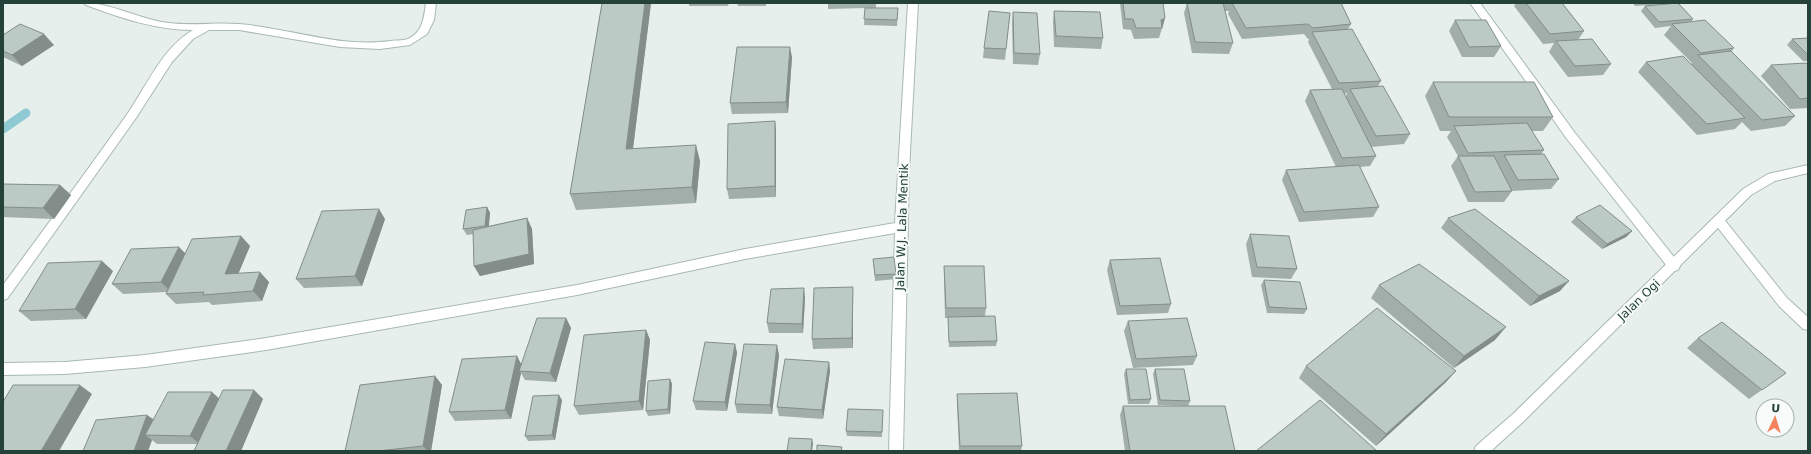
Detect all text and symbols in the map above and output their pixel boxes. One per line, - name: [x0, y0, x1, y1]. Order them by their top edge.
- street label: Jalan W.J. Lala Mentik: [893, 163, 911, 292]
- street label: Jalan Ogi: [1614, 276, 1663, 324]
- north arrow: [1755, 398, 1795, 438]
- text: U: [1771, 402, 1781, 415]

